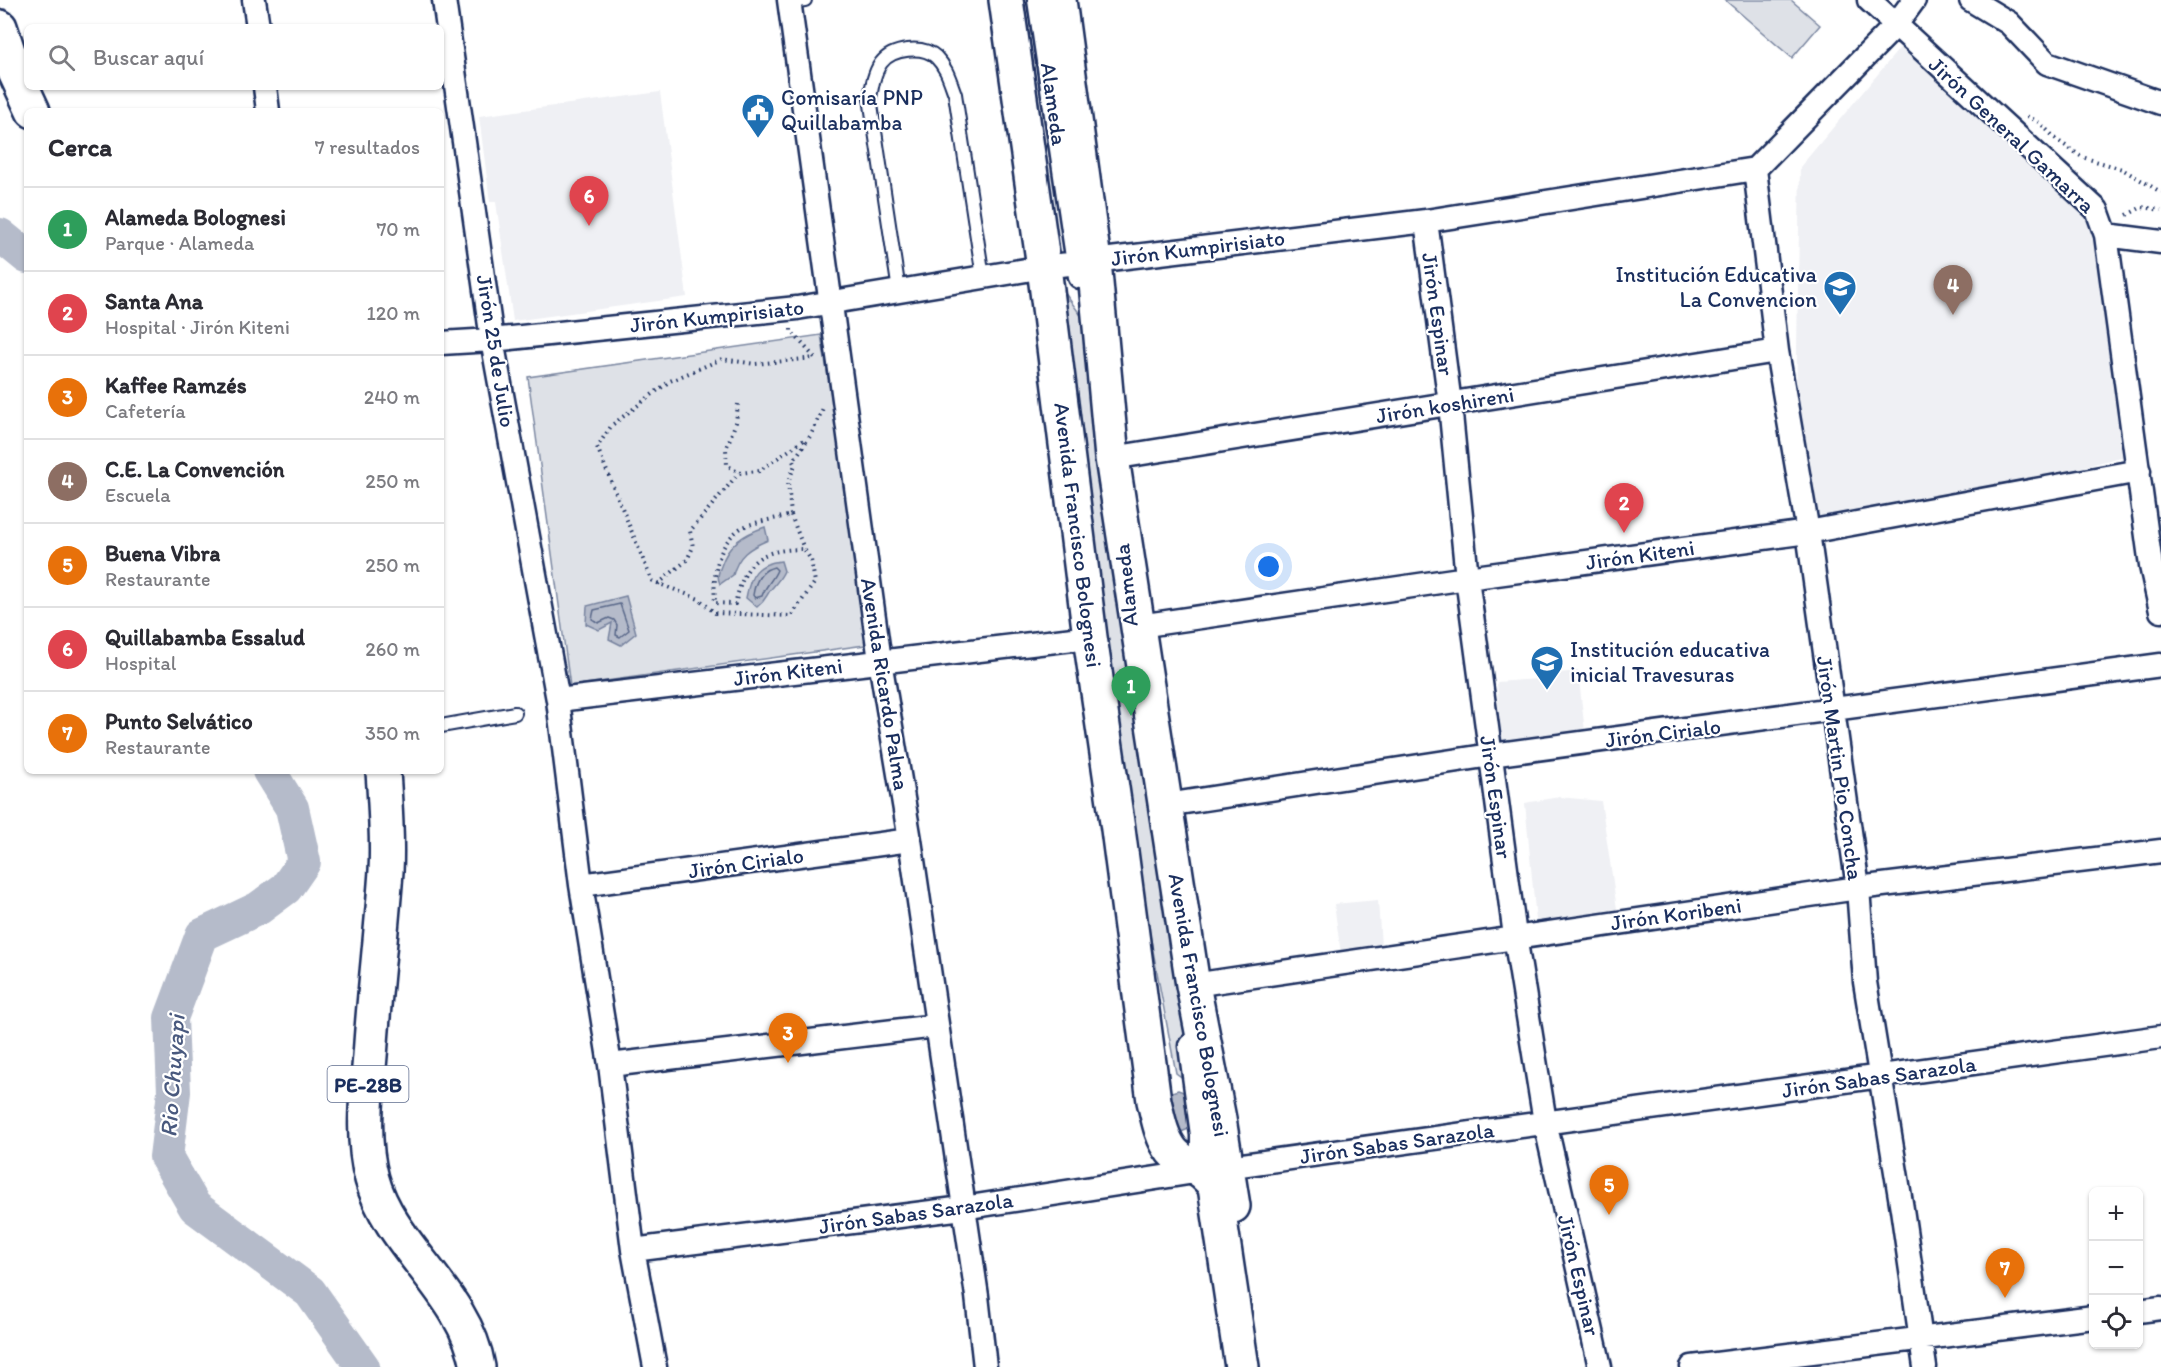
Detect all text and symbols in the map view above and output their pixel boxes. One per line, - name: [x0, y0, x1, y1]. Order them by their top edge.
- search box: [24, 24, 444, 90]
- icon: search: [45, 41, 78, 74]
- text: Buscar aquí: [93, 44, 204, 71]
- street label: Jirón General Gamarra: [1923, 51, 2101, 219]
- street label: Alameda: [1035, 61, 1073, 148]
- place label: Comisaría PNP Quillabamba: [781, 84, 923, 136]
- public building icon: Comisaría PNP Quillabamba: [740, 92, 776, 139]
- text: Cerca: [48, 131, 112, 163]
- text: 7 resultados: [315, 135, 420, 159]
- pin: 6: [570, 176, 608, 226]
- text: Alameda Bolognesi: [105, 204, 286, 231]
- text: 1: [63, 217, 72, 241]
- text: 70 m: [376, 217, 420, 241]
- street label: Jirón Kumpirisiato: [1109, 224, 1287, 272]
- text: Parque · Alameda: [105, 231, 254, 255]
- street label: Jirón Espinar: [1416, 251, 1460, 377]
- place label: Institución Educativa La Convencion: [1615, 261, 1818, 313]
- pin: 4: [1934, 266, 1972, 315]
- school or university icon: Institución Educativa La Convencion: [1822, 269, 1858, 316]
- street label: Jirón 25 de Julio: [471, 273, 521, 429]
- text: Santa Ana: [105, 288, 203, 315]
- street label: Jirón Kumpirisiato: [629, 293, 805, 339]
- text: 2: [62, 301, 73, 325]
- text: 120 m: [367, 301, 420, 325]
- text: Hospital · Jirón Kiteni: [105, 315, 290, 339]
- text: Kaffee Ramzés: [105, 372, 247, 399]
- street label: Jirón koshireni: [1374, 381, 1516, 429]
- text: 3: [62, 385, 73, 409]
- text: 240 m: [364, 385, 420, 409]
- text: Cafetería: [105, 399, 186, 423]
- street label: Avenida Francisco Bolognesi: [1048, 401, 1108, 669]
- text: C.E. La Convención: [105, 456, 285, 483]
- text: 4: [61, 469, 74, 493]
- text: 250 m: [365, 469, 420, 493]
- text: Escuela: [105, 483, 171, 507]
- pin: 2: [1604, 484, 1644, 533]
- street label: Jirón Kiteni: [1584, 534, 1696, 576]
- text: Buena Vibra: [105, 540, 220, 567]
- street label: Alameda: [1108, 542, 1144, 628]
- your location: [1254, 552, 1283, 581]
- text: 5: [62, 553, 73, 577]
- text: 250 m: [365, 553, 420, 577]
- text: Restaurante: [105, 567, 210, 591]
- street label: Avenida Ricardo Palma: [855, 576, 915, 792]
- text: Quillabamba Essalud: [105, 624, 305, 651]
- place label: Institución educativa inicial Travesuras: [1570, 636, 1770, 688]
- text: 6: [62, 637, 73, 661]
- text: 260 m: [365, 637, 420, 661]
- school or university icon: Institución educativa inicial Travesuras: [1529, 644, 1565, 691]
- text: Hospital: [105, 651, 177, 675]
- street label: Jirón Kiteni: [732, 652, 844, 692]
- street label: Jirón Martin Pio Concha: [1811, 654, 1869, 882]
- pin: 1: [1112, 666, 1150, 716]
- text: Punto Selvático: [105, 708, 253, 735]
- street label: Jirón Cirialo: [1604, 713, 1722, 753]
- text: 7: [63, 721, 72, 745]
- text: 350 m: [365, 721, 420, 745]
- street label: Jirón Espinar: [1474, 734, 1518, 860]
- text: Restaurante: [105, 735, 210, 759]
- street label: Jirón Cirialo: [687, 842, 805, 884]
- street label: Avenida Francisco Bolognesi: [1163, 871, 1235, 1139]
- street label: Jirón Koribeni: [1609, 891, 1743, 937]
- water label: Rio Chuyapi: [153, 1011, 191, 1138]
- pin: 3: [768, 1014, 808, 1063]
- street label: Jirón Sabas Sarazola: [1780, 1050, 1978, 1104]
- road number: PE-28B: [328, 1066, 409, 1102]
- street label: Jirón Sabas Sarazola: [1298, 1116, 1496, 1170]
- pin: 5: [1590, 1166, 1628, 1215]
- street label: Jirón Sabas Sarazola: [817, 1186, 1015, 1240]
- map controls: [2089, 1187, 2143, 1349]
- button: +: [2089, 1187, 2143, 1241]
- street label: Jirón Espinar: [1552, 1212, 1606, 1339]
- button: −: [2089, 1241, 2143, 1295]
- pin: 7: [1986, 1248, 2024, 1298]
- button: locate: [2089, 1295, 2143, 1349]

